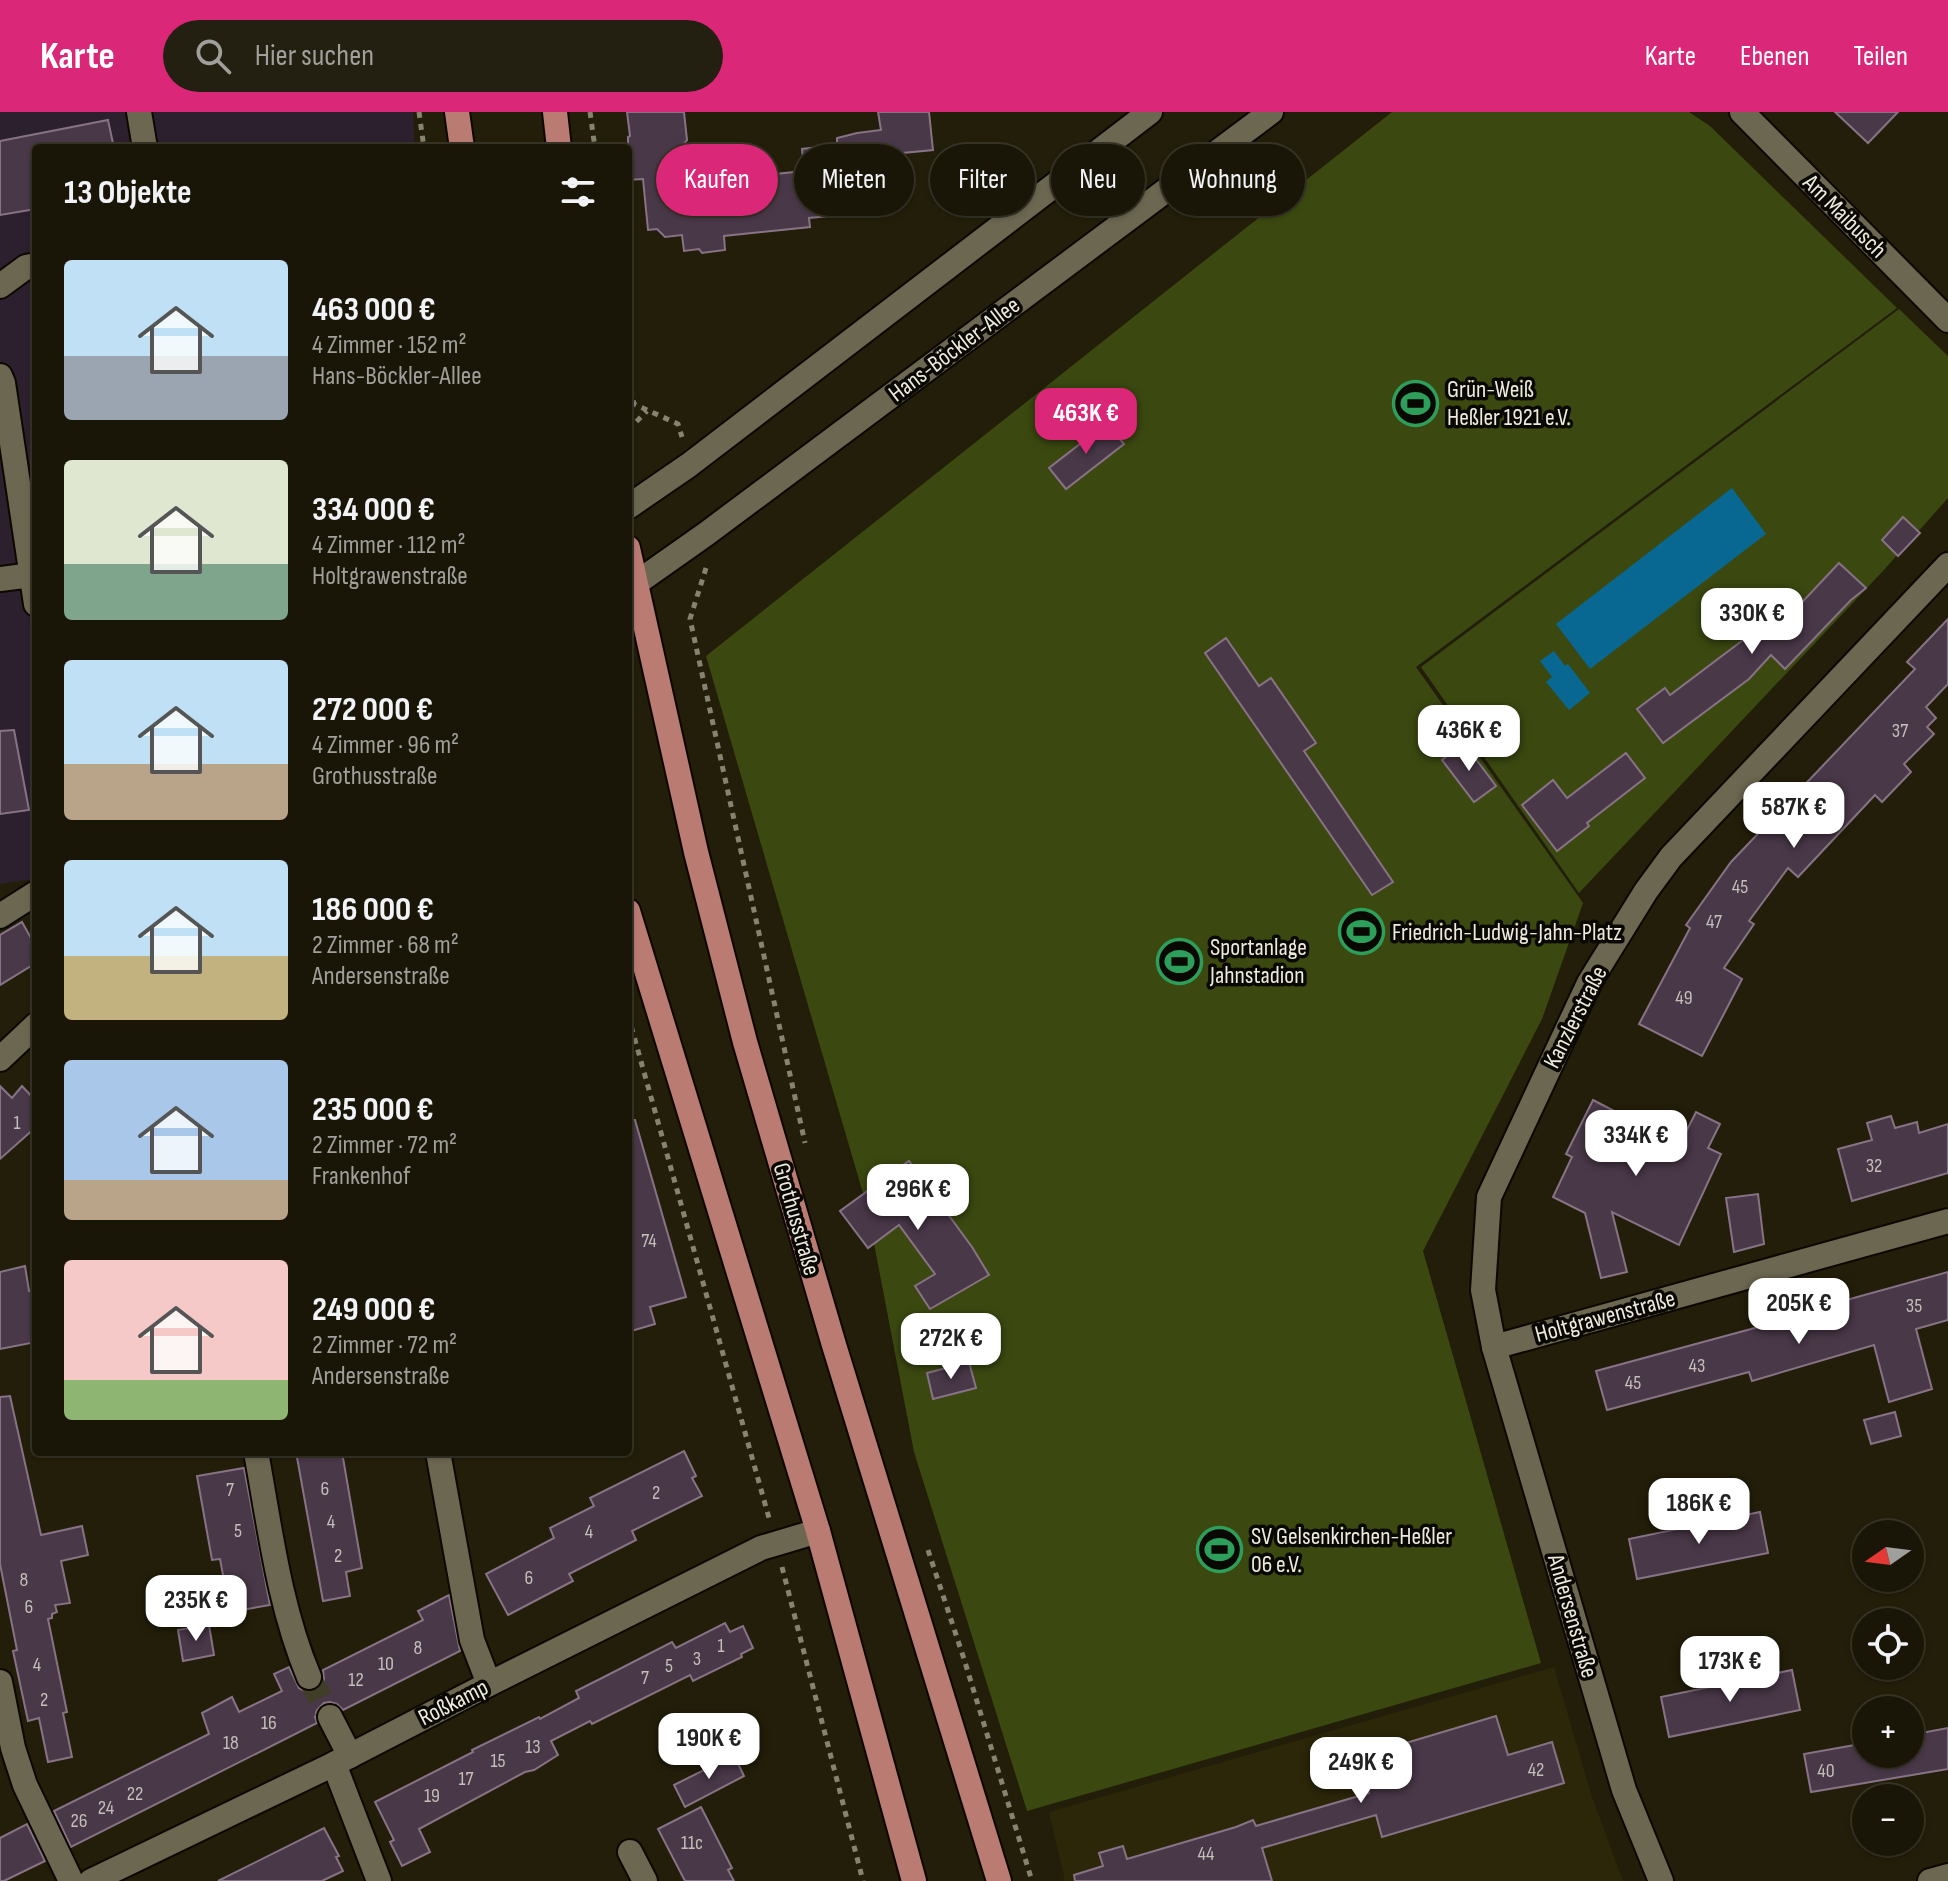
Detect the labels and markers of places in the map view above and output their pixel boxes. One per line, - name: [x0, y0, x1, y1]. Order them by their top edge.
- place label: Grün-Weiß Heßler 1921 e.V.: [1447, 375, 1571, 432]
- sports icon: Grün-Weiß Heßler 1921 e.V.: [1392, 379, 1440, 427]
- pin: 463K €: [1021, 388, 1151, 456]
- pin: 330K €: [1687, 588, 1817, 656]
- pin: 436K €: [1404, 705, 1534, 773]
- pin: 587K €: [1729, 782, 1859, 850]
- sports icon: Friedrich-Ludwig-Jahn-Platz: [1337, 908, 1385, 956]
- place label: Friedrich-Ludwig-Jahn-Platz: [1392, 918, 1622, 947]
- place label: Sportanlage Jahnstadion: [1209, 933, 1307, 990]
- sports icon: Sportanlage Jahnstadion: [1155, 937, 1203, 985]
- pin: 334K €: [1571, 1110, 1701, 1178]
- pin: 296K €: [853, 1164, 983, 1232]
- pin: 205K €: [1734, 1278, 1864, 1346]
- pin: 272K €: [886, 1313, 1016, 1381]
- pin: 186K €: [1634, 1478, 1764, 1546]
- place label: SV Gelsenkirchen-Heßler 06 e.V.: [1251, 1522, 1452, 1579]
- sports icon: SV Gelsenkirchen-Heßler 06 e.V.: [1196, 1526, 1244, 1574]
- pin: 235K €: [131, 1575, 261, 1643]
- pin: 173K €: [1665, 1636, 1795, 1704]
- pin: 190K €: [644, 1713, 774, 1781]
- pin: 249K €: [1296, 1737, 1426, 1805]

